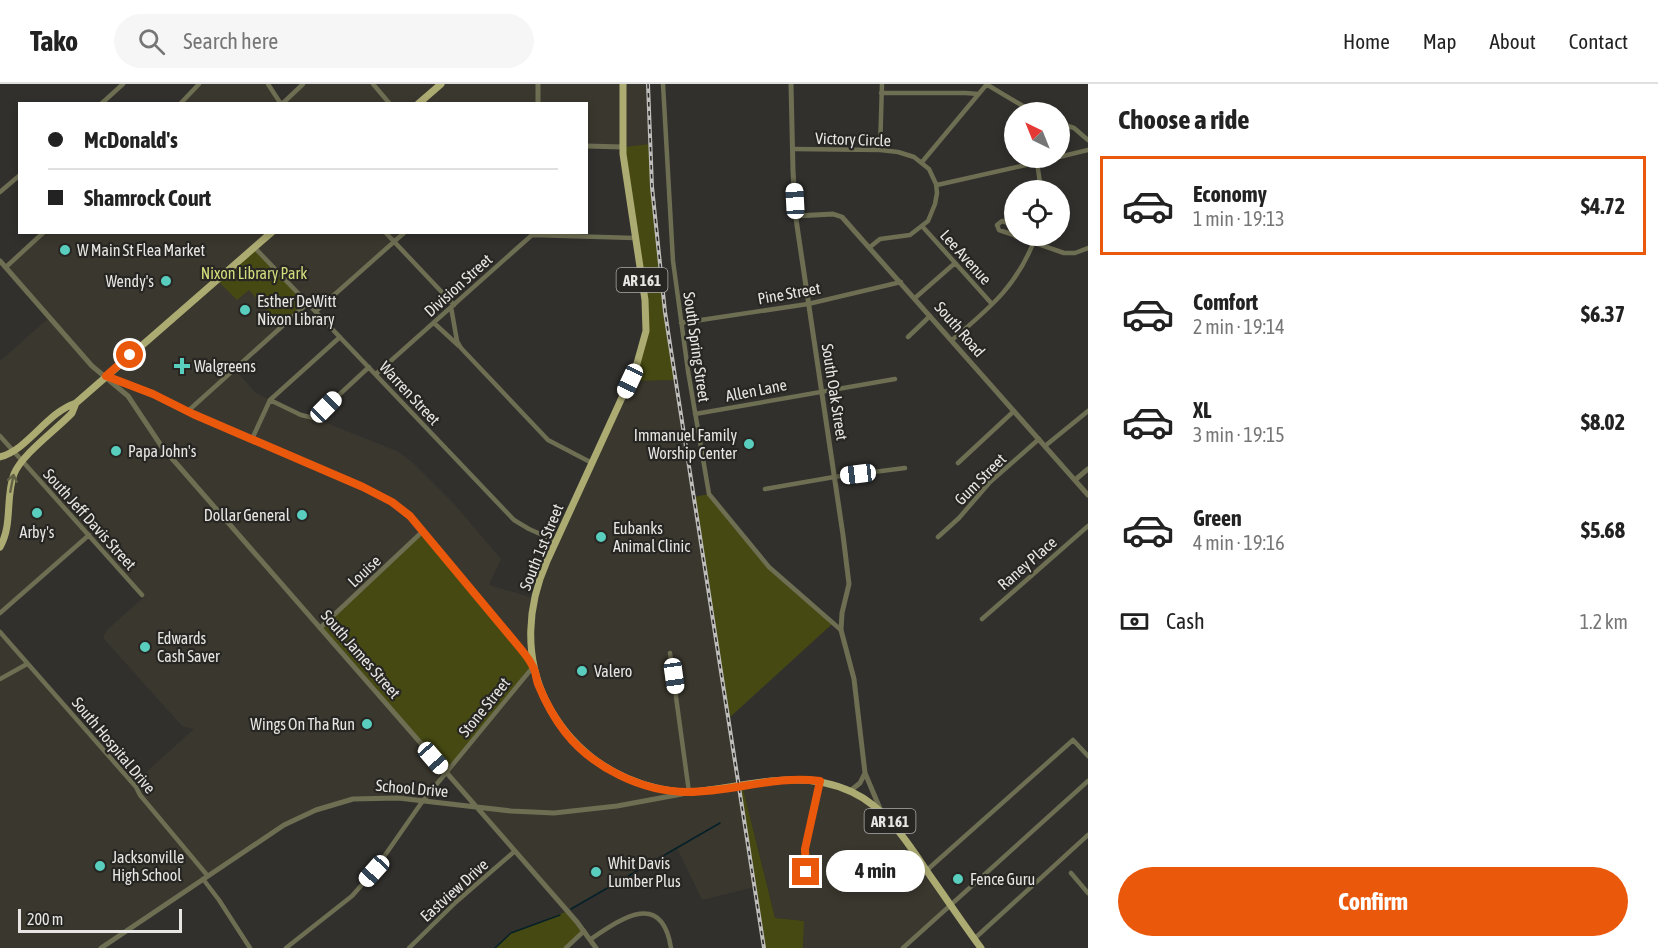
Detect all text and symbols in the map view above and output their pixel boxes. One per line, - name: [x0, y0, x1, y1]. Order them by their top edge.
- search box: [114, 14, 534, 68]
- text: Tako: [30, 25, 78, 57]
- icon: search: [135, 25, 168, 58]
- text: Search here: [183, 28, 278, 54]
- text: Home: [1343, 29, 1390, 53]
- text: Map: [1423, 29, 1457, 53]
- text: About: [1490, 29, 1536, 53]
- text: Contact: [1569, 29, 1628, 53]
- north arrow: [1004, 102, 1070, 168]
- map controls: [1004, 102, 1070, 246]
- text: Choose a ride: [1118, 104, 1250, 135]
- text: McDonald's: [84, 127, 178, 153]
- street label: Victory Circle: [815, 129, 891, 150]
- icon: car: [1121, 179, 1175, 233]
- button: locate: [1004, 180, 1070, 246]
- text: Economy: [1193, 181, 1267, 207]
- car: [785, 183, 805, 219]
- text: Shamrock Court: [84, 185, 211, 211]
- text: $4.72: [1581, 193, 1625, 219]
- text: 1 min · 19:13: [1193, 207, 1285, 230]
- street label: Lee Avenue: [937, 226, 995, 288]
- place label: W Main St Flea Market: [77, 241, 205, 259]
- marker: W Main St Flea Market: [58, 243, 72, 257]
- street label: Division Street: [420, 250, 496, 320]
- park label: Nixon Library Park: [201, 264, 307, 283]
- road number: AR 161: [616, 268, 668, 292]
- place label: Wendy's: [105, 272, 154, 291]
- marker: Wendy's: [159, 274, 173, 288]
- street label: Pine Street: [756, 279, 822, 307]
- icon: car: [1121, 287, 1175, 341]
- text: Comfort: [1193, 289, 1258, 315]
- street label: South Spring Street: [679, 291, 714, 404]
- place label: Esther DeWitt Nixon Library: [257, 292, 337, 329]
- street label: South Road: [931, 298, 989, 360]
- text: $6.37: [1581, 301, 1625, 327]
- marker: Esther DeWitt Nixon Library: [238, 303, 252, 317]
- text: 2 min · 19:14: [1193, 315, 1285, 338]
- route start: [116, 341, 143, 368]
- street label: South Oak Street: [818, 342, 852, 442]
- place label: Walgreens: [194, 357, 256, 376]
- street label: Warren Street: [376, 357, 444, 429]
- marker: Walgreens: [175, 359, 189, 373]
- car: [614, 361, 646, 401]
- street label: Allen Lane: [724, 375, 788, 405]
- car: [307, 388, 345, 426]
- icon: car: [1121, 395, 1175, 449]
- text: XL: [1193, 397, 1211, 423]
- text: $8.02: [1581, 409, 1625, 435]
- text: 3 min · 19:15: [1193, 423, 1285, 446]
- place label: Immanuel Family Worship Center: [634, 426, 737, 463]
- marker: Immanuel Family Worship Center: [742, 437, 756, 451]
- place label: Papa John's: [128, 442, 197, 461]
- marker: Papa John's: [109, 444, 123, 458]
- street label: Gum Street: [951, 449, 1010, 508]
- car: [839, 463, 877, 485]
- street label: South Jeff Davis Street: [40, 465, 140, 573]
- one-way arrow: [7, 474, 18, 493]
- street label: South 1st Street: [515, 501, 567, 593]
- icon: car: [1121, 503, 1175, 557]
- text: Green: [1193, 505, 1242, 531]
- marker: Arby's: [30, 506, 44, 520]
- place label: Dollar General: [204, 506, 291, 524]
- marker: Dollar General: [295, 508, 309, 522]
- text: $5.68: [1581, 517, 1625, 543]
- place label: Eubanks Animal Clinic: [613, 519, 690, 555]
- place label: Arby's: [20, 523, 55, 542]
- marker: Eubanks Animal Clinic: [594, 530, 608, 544]
- text: 4 min · 19:16: [1193, 531, 1285, 554]
- street label: Raney Place: [994, 533, 1061, 594]
- street label: Louise: [344, 551, 384, 591]
- icon: cash: [1118, 605, 1151, 638]
- street label: South James Street: [318, 606, 404, 702]
- text: Cash: [1166, 608, 1205, 634]
- text: 1.2 km: [1580, 610, 1628, 633]
- place label: Edwards Cash Saver: [157, 629, 220, 665]
- marker: Edwards Cash Saver: [138, 640, 152, 654]
- car: [663, 657, 685, 695]
- place label: Valero: [594, 662, 632, 680]
- marker: Valero: [575, 664, 589, 678]
- street label: Stone Street: [455, 673, 514, 740]
- street label: South Hospital Drive: [68, 693, 159, 797]
- place label: Wings On Tha Run: [250, 715, 355, 734]
- marker: Wings On Tha Run: [360, 717, 374, 731]
- car: [414, 739, 452, 777]
- street label: School Drive: [375, 776, 449, 800]
- road number: AR 161: [864, 809, 916, 833]
- place label: Jacksonville High School: [112, 848, 184, 885]
- callout: 4 min: [827, 851, 926, 893]
- car: [355, 852, 393, 890]
- place label: Whit Davis Lumber Plus: [608, 854, 681, 890]
- street label: Eastview Drive: [417, 855, 491, 925]
- route end: [792, 858, 819, 885]
- marker: Jacksonville High School: [93, 859, 107, 873]
- text: 4 min: [855, 859, 896, 882]
- marker: Whit Davis Lumber Plus: [589, 865, 603, 879]
- button: Confirm: [1118, 867, 1628, 936]
- place label: Fence Guru: [970, 870, 1035, 888]
- marker: Fence Guru: [951, 872, 965, 886]
- scale bar: [18, 906, 182, 934]
- text: 200 m: [27, 910, 63, 928]

